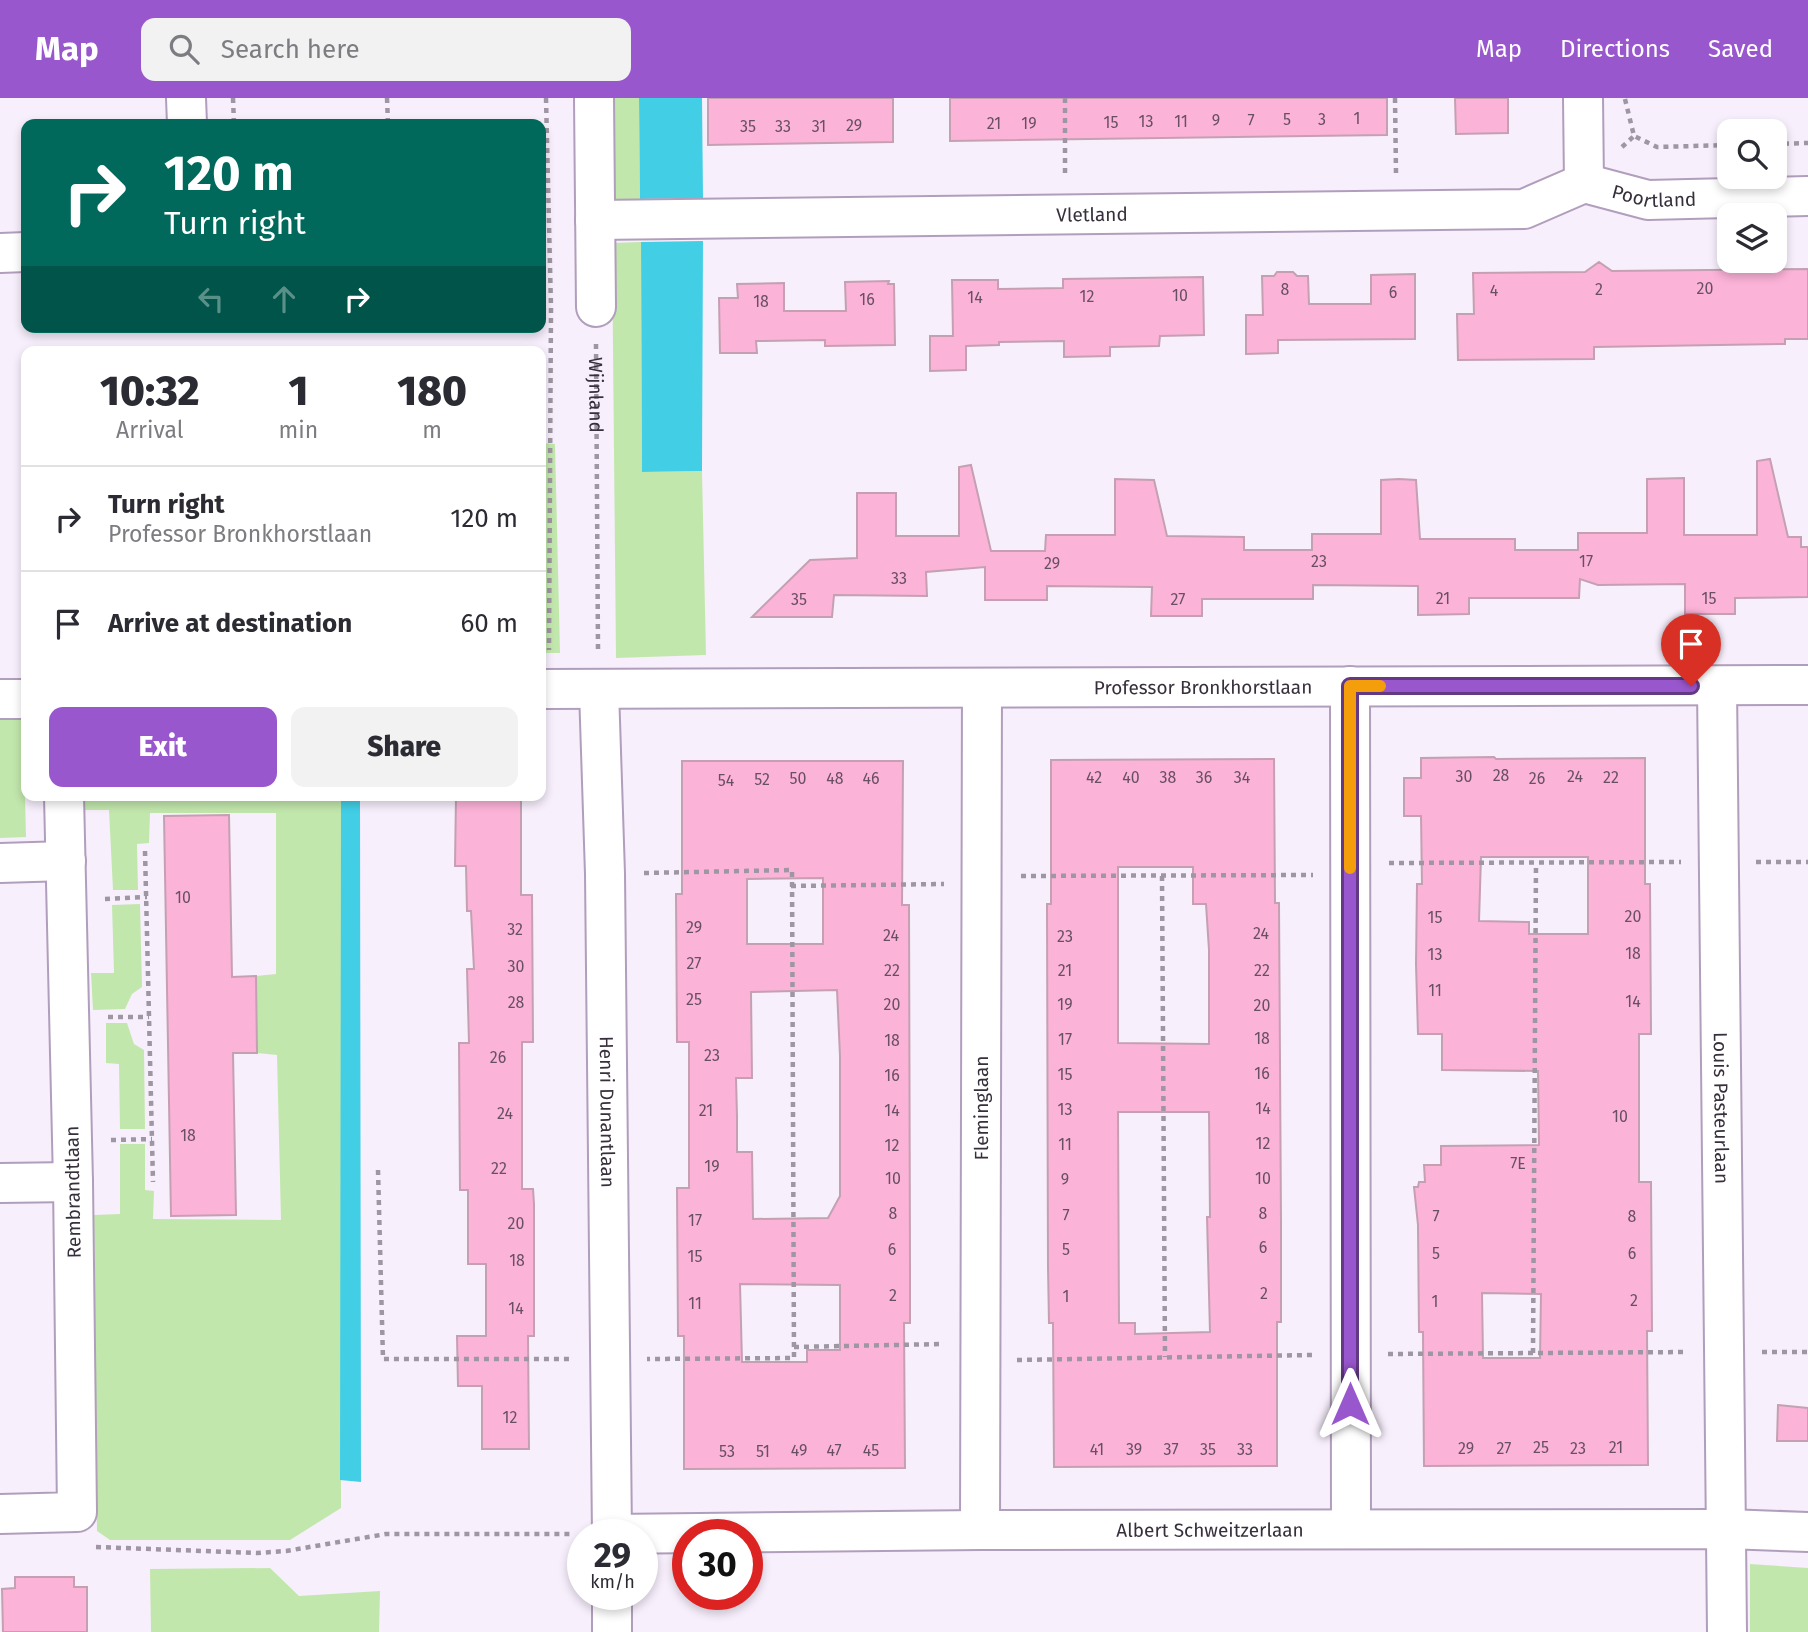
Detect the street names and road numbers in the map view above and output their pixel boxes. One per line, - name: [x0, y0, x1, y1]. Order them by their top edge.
- street label: Poortland: [1610, 179, 1697, 212]
- street label: Vletland: [1056, 202, 1128, 226]
- street label: Wijnland: [585, 357, 608, 433]
- street label: Professor Bronkhorstlaan: [1094, 675, 1312, 699]
- street label: Louis Pasteurlaan: [1709, 1032, 1734, 1184]
- street label: Henri Dunantlaan: [595, 1036, 620, 1188]
- street label: Fleminglaan: [969, 1056, 993, 1160]
- street label: Rembrandtlaan: [60, 1126, 86, 1258]
- street label: Albert Schweitzerlaan: [1116, 1518, 1304, 1541]

